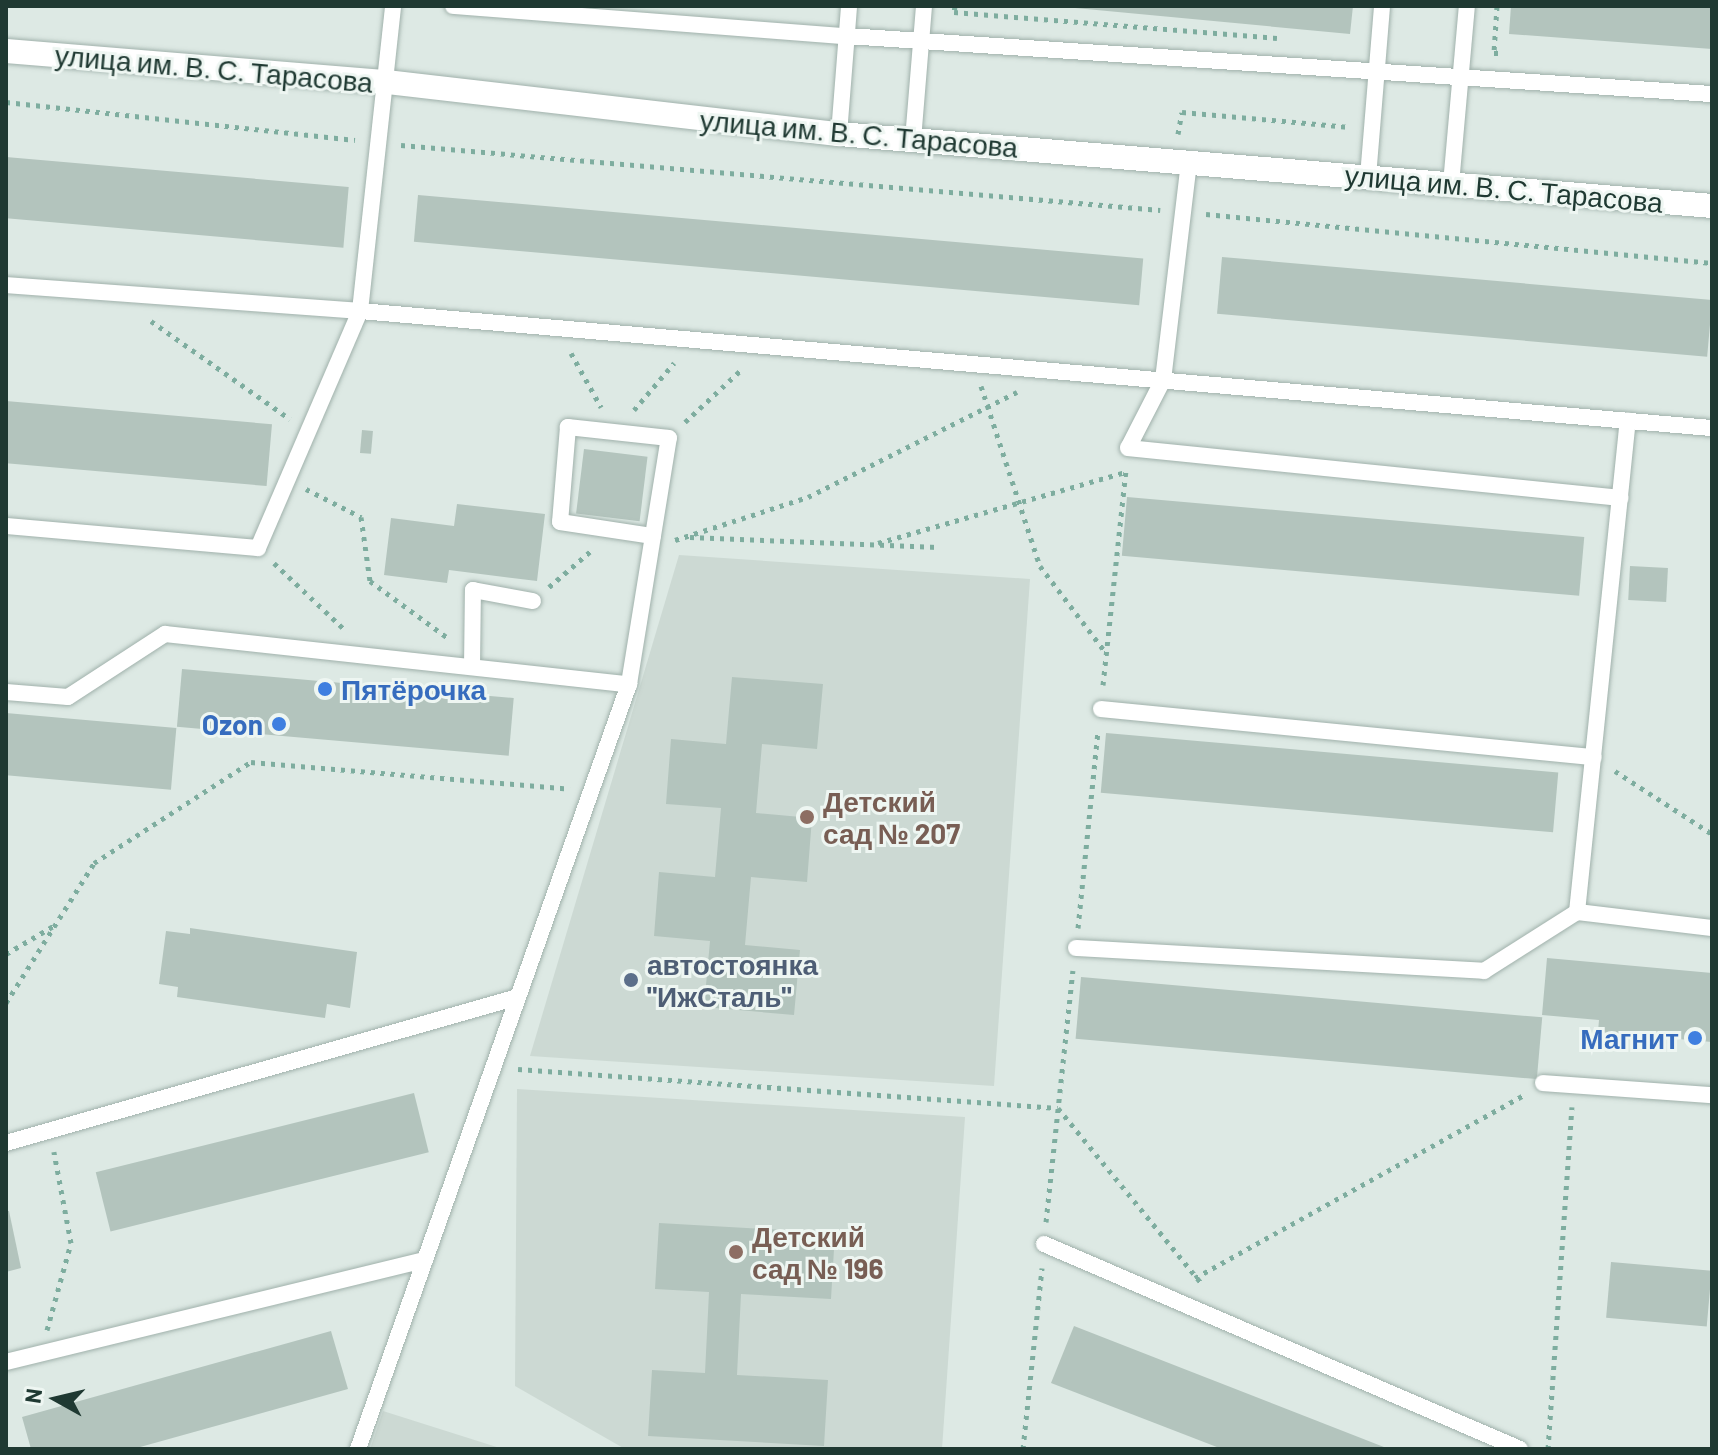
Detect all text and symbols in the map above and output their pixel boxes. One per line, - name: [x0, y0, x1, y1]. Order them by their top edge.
- street label: улица им. В. С. Тарасова: [54, 37, 374, 99]
- street label: улица им. В. С. Тарасова: [699, 102, 1019, 164]
- street label: улица им. В. С. Тарасова: [1344, 157, 1664, 219]
- place label: Пятёрочка: [341, 672, 486, 706]
- marker: Пятёрочка: [316, 680, 334, 698]
- place label: Ozon: [202, 707, 263, 741]
- marker: Ozon: [270, 715, 288, 733]
- place label: Детский сад № 207: [823, 784, 960, 850]
- marker: Детский сад № 207: [798, 808, 816, 826]
- place label: автостоянка "ИжСталь": [647, 947, 818, 1013]
- marker: автостоянка "ИжСталь": [622, 971, 640, 989]
- place label: Магнит: [1580, 1021, 1679, 1055]
- marker: Магнит: [1686, 1029, 1704, 1047]
- place label: Детский сад № 196: [752, 1219, 883, 1285]
- marker: Детский сад № 196: [727, 1243, 745, 1261]
- north arrow: [16, 1359, 96, 1439]
- text: N: [18, 1387, 46, 1405]

